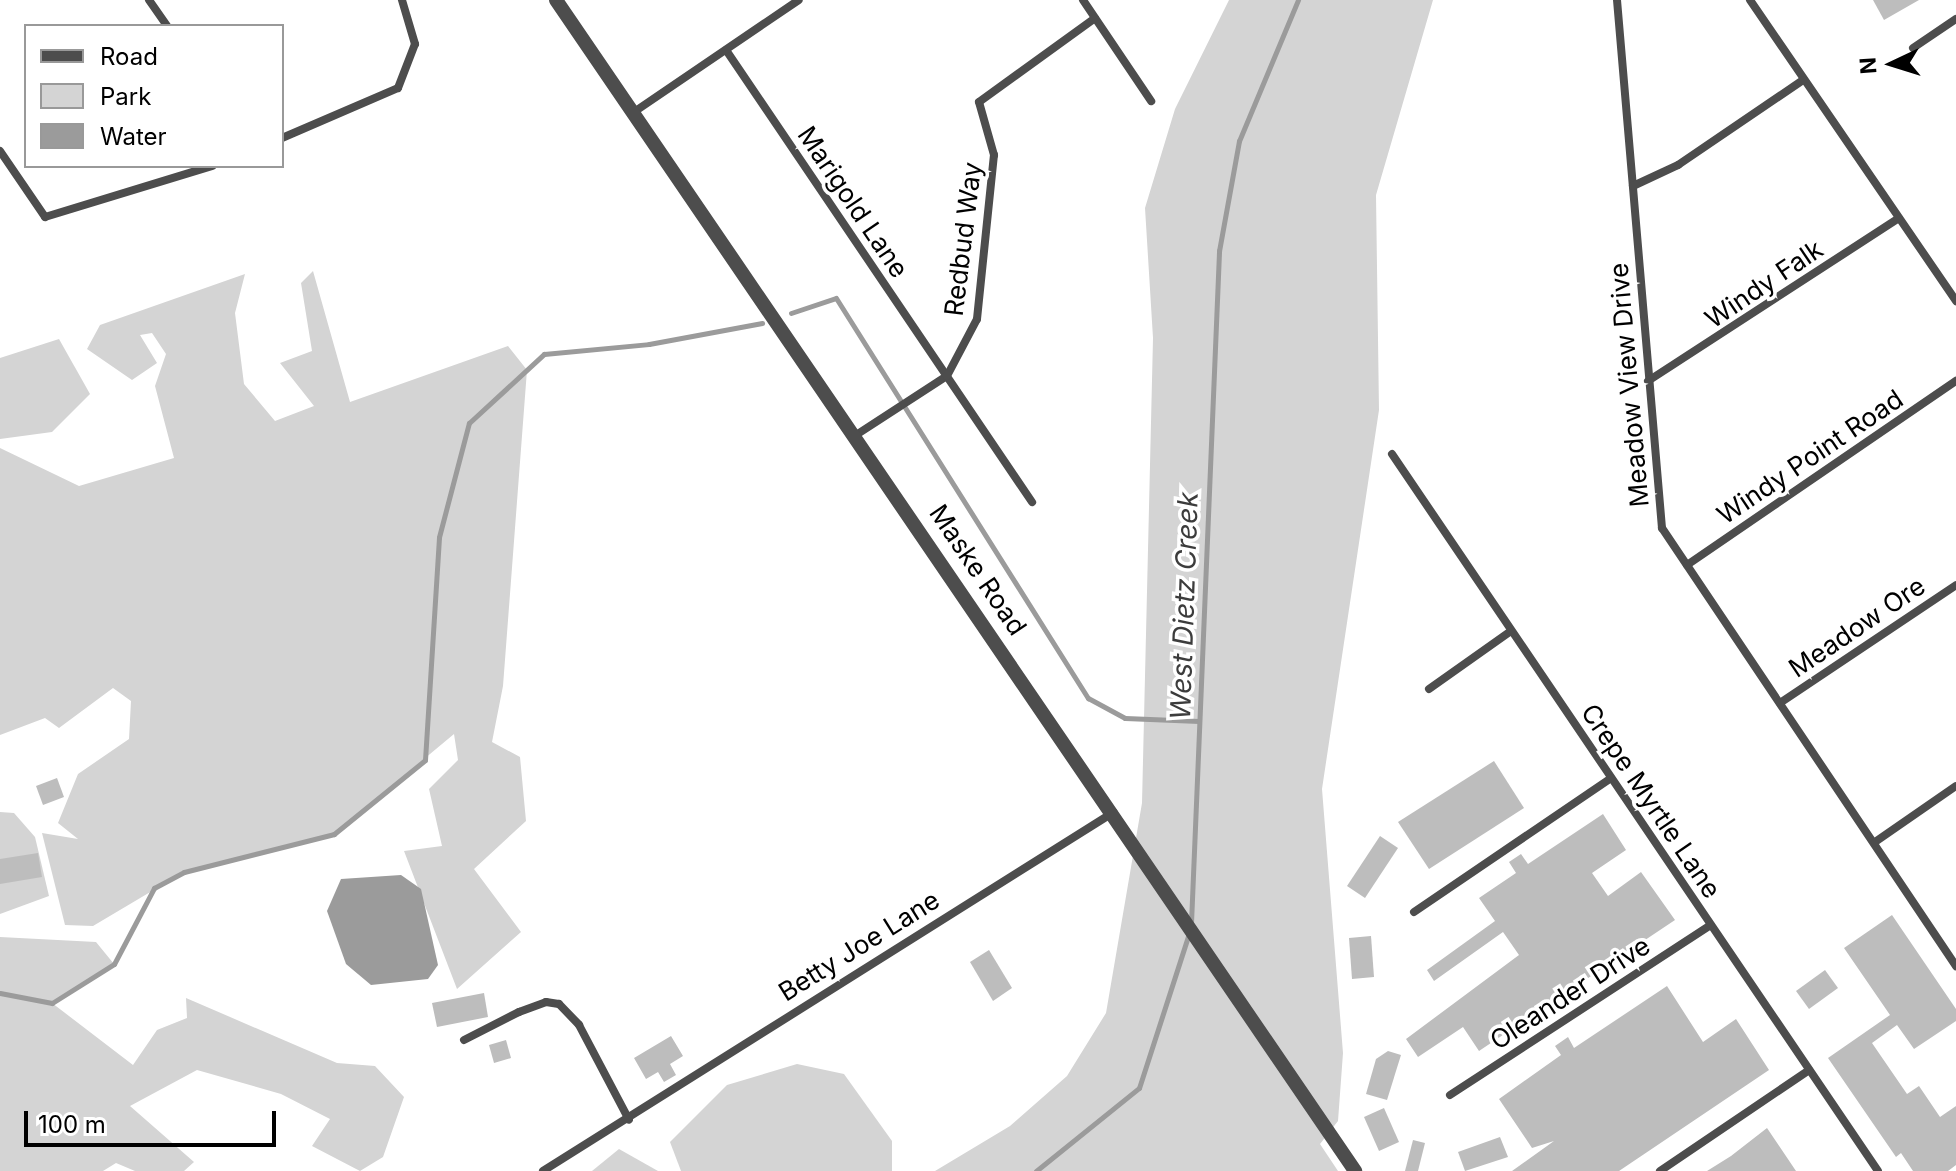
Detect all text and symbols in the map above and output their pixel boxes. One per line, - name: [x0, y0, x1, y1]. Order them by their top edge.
- legend: [24, 24, 284, 168]
- north arrow: [1852, 24, 1932, 104]
- text: Road: [100, 42, 158, 71]
- text: N: [1855, 56, 1882, 75]
- text: Park: [100, 82, 151, 111]
- street label: Marigold Lane: [791, 121, 915, 283]
- text: Water: [100, 122, 167, 151]
- street label: Redbud Way: [938, 160, 988, 318]
- street label: Windy Falk: [1699, 233, 1829, 335]
- street label: Meadow View Drive: [1603, 262, 1655, 508]
- street label: Windy Point Road: [1711, 383, 1909, 531]
- water label: West Dietz Creek: [1163, 492, 1205, 720]
- street label: Maske Road: [923, 499, 1033, 641]
- street label: Meadow Ore: [1783, 570, 1931, 684]
- street label: Crepe Myrtle Lane: [1574, 698, 1728, 904]
- street label: Betty Joe Lane: [773, 884, 945, 1008]
- street label: Oleander Drive: [1484, 930, 1656, 1056]
- scale bar: [28, 1095, 280, 1145]
- text: 100 m: [38, 1110, 106, 1139]

